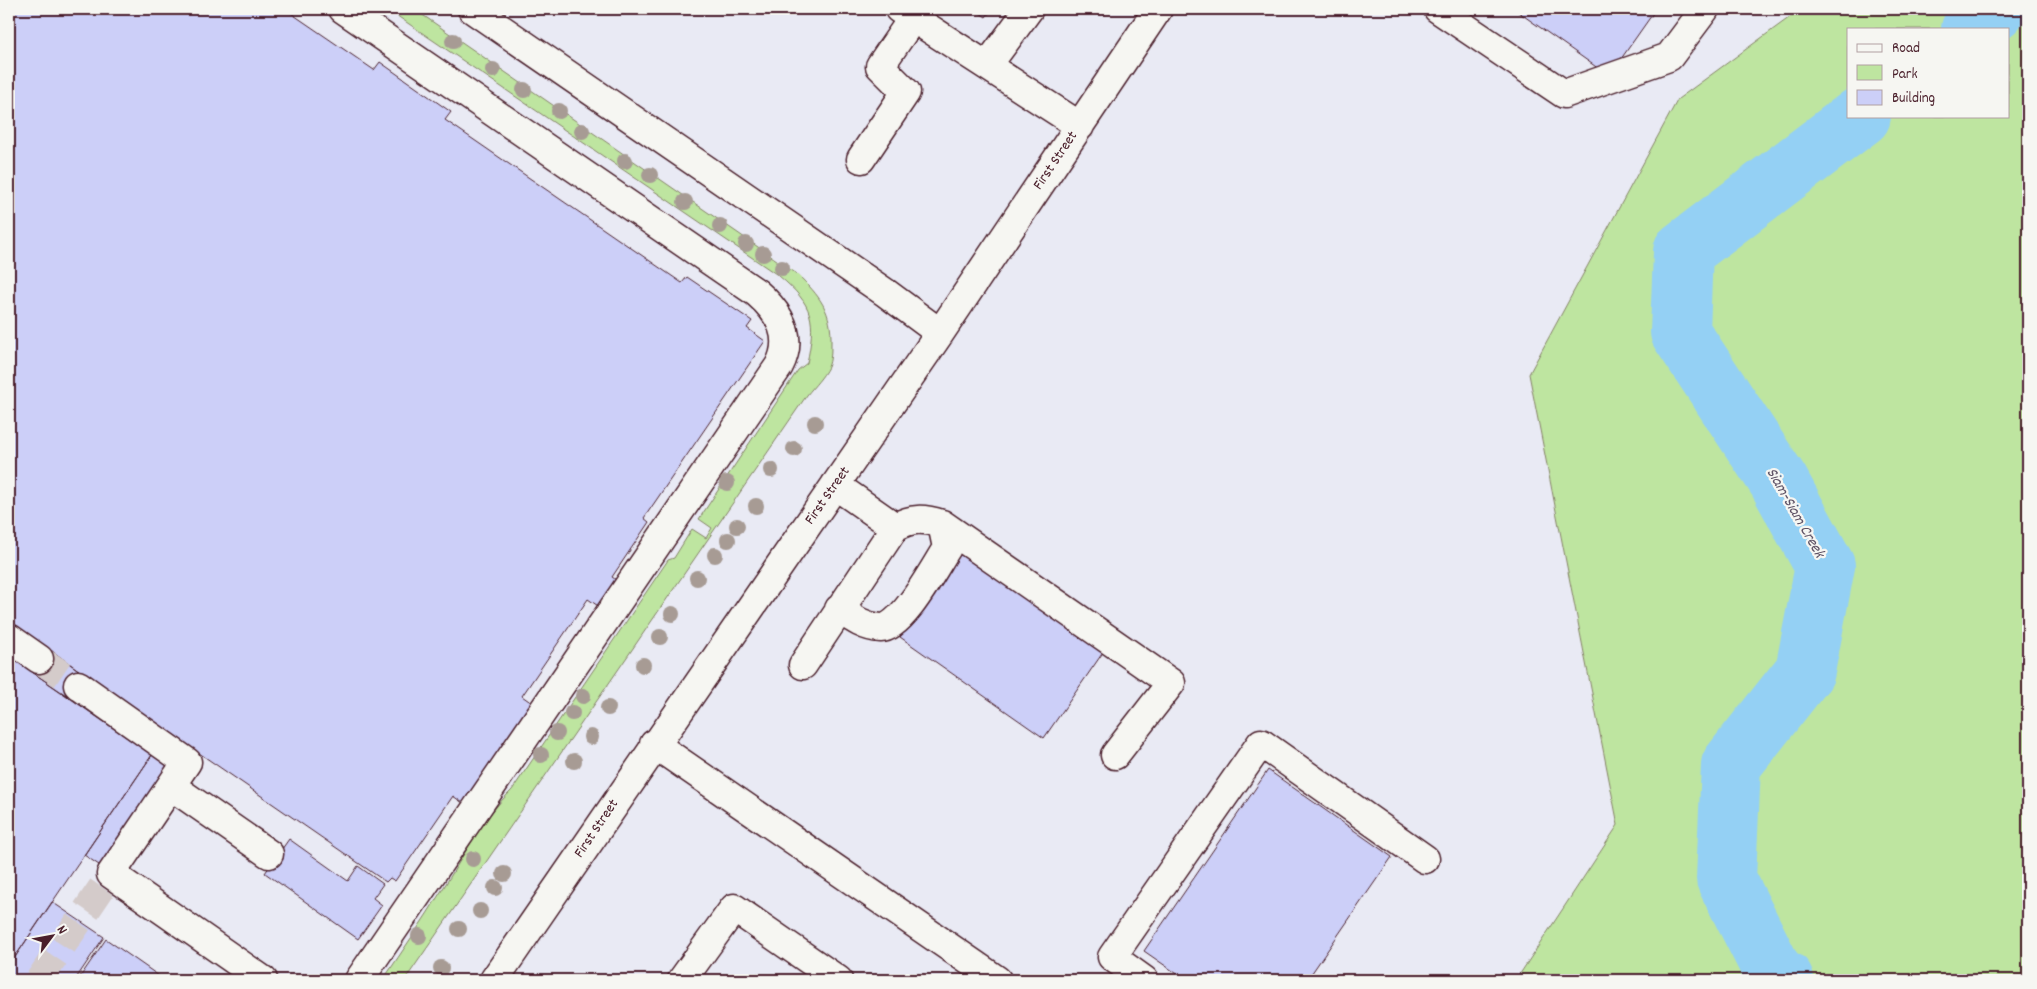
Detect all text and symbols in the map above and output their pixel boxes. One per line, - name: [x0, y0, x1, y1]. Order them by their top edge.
- legend: [1847, 28, 2010, 118]
- text: Road: [1892, 38, 1920, 60]
- text: Park: [1892, 64, 1918, 86]
- text: Building: [1892, 88, 1935, 110]
- street label: First Street: [1028, 127, 1084, 195]
- street label: First Street: [800, 462, 856, 530]
- water label: Siam-Siam Creek: [1760, 464, 1831, 564]
- street label: First Street: [569, 795, 625, 863]
- north arrow: [28, 912, 78, 962]
- text: N: [51, 922, 72, 938]

